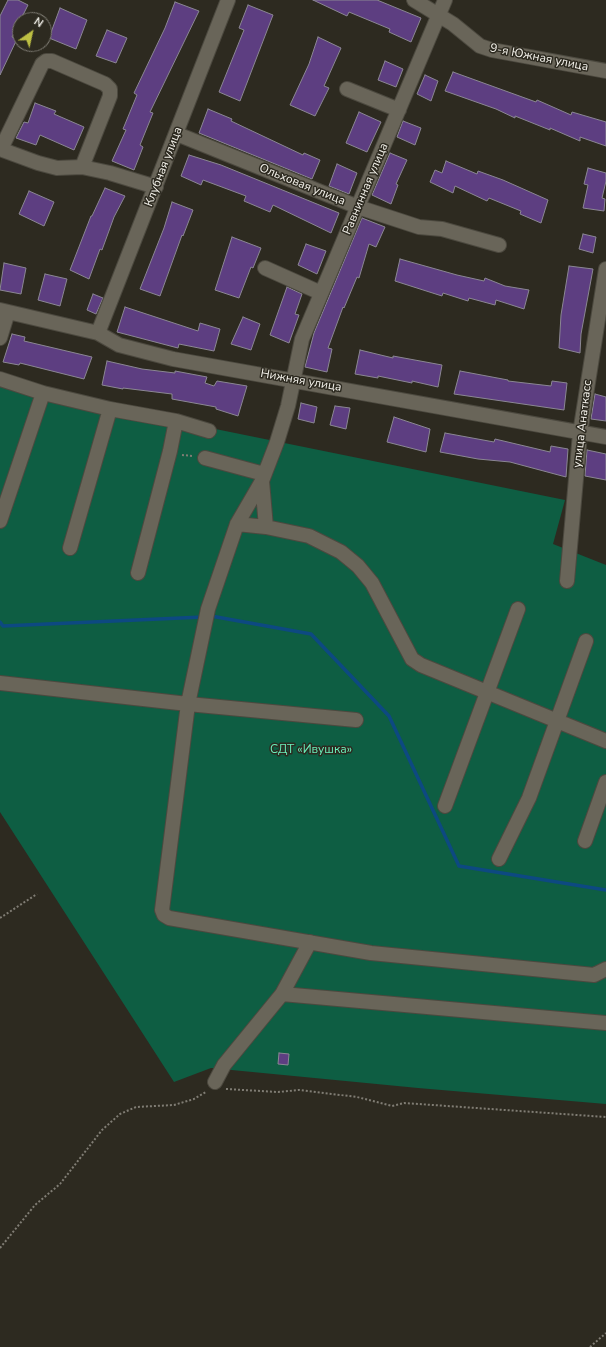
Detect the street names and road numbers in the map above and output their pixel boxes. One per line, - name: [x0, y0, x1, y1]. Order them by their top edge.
- street label: 9-я Южная улица: [489, 41, 589, 75]
- street label: Клубная улица: [142, 125, 186, 209]
- street label: Равнинная улица: [340, 141, 392, 237]
- street label: Ольховая улица: [257, 161, 347, 209]
- street label: Нижняя улица: [259, 367, 343, 395]
- street label: улица Анаткасс: [570, 379, 596, 469]

